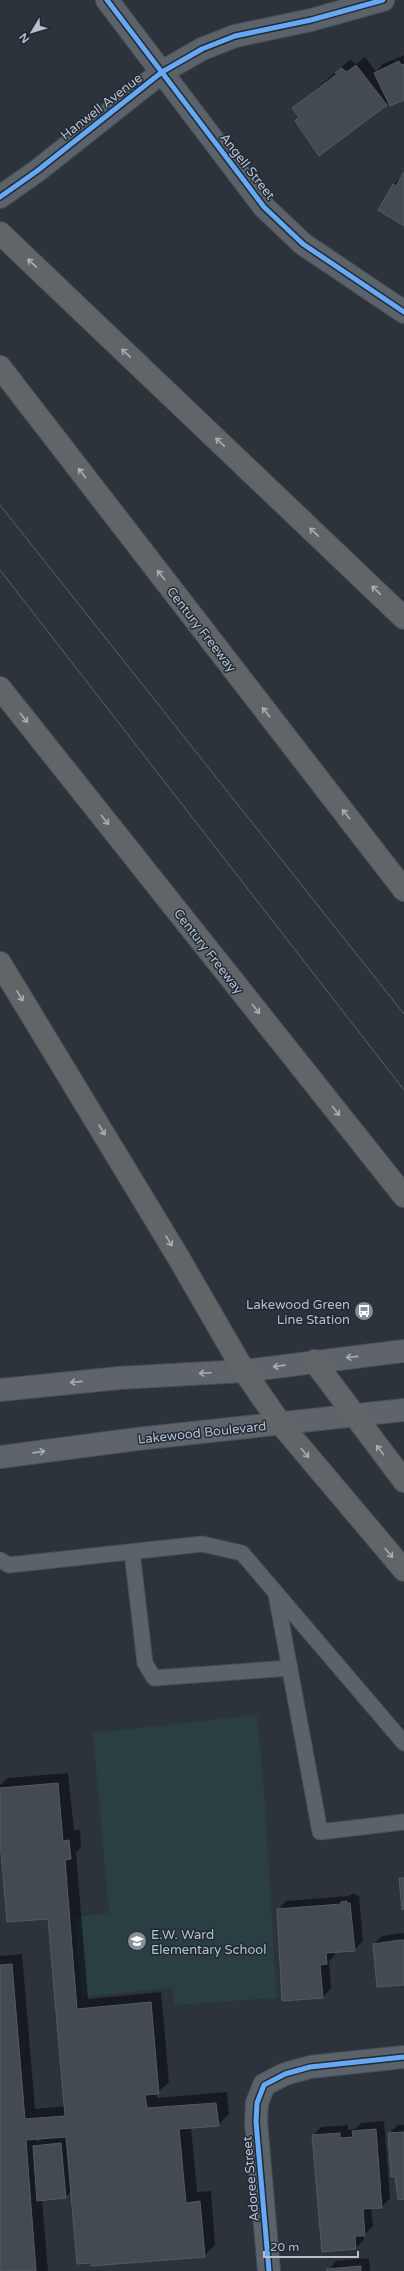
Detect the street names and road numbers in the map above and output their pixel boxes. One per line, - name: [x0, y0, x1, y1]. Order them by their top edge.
- street label: Hanwell Avenue: [58, 70, 145, 144]
- street label: Angell Street: [216, 130, 278, 203]
- street label: Century Freeway: [163, 584, 239, 675]
- street label: Century Freeway: [170, 906, 246, 997]
- street label: Lakewood Boulevard: [137, 1418, 267, 1448]
- street label: Adoree Street: [239, 2136, 263, 2222]

